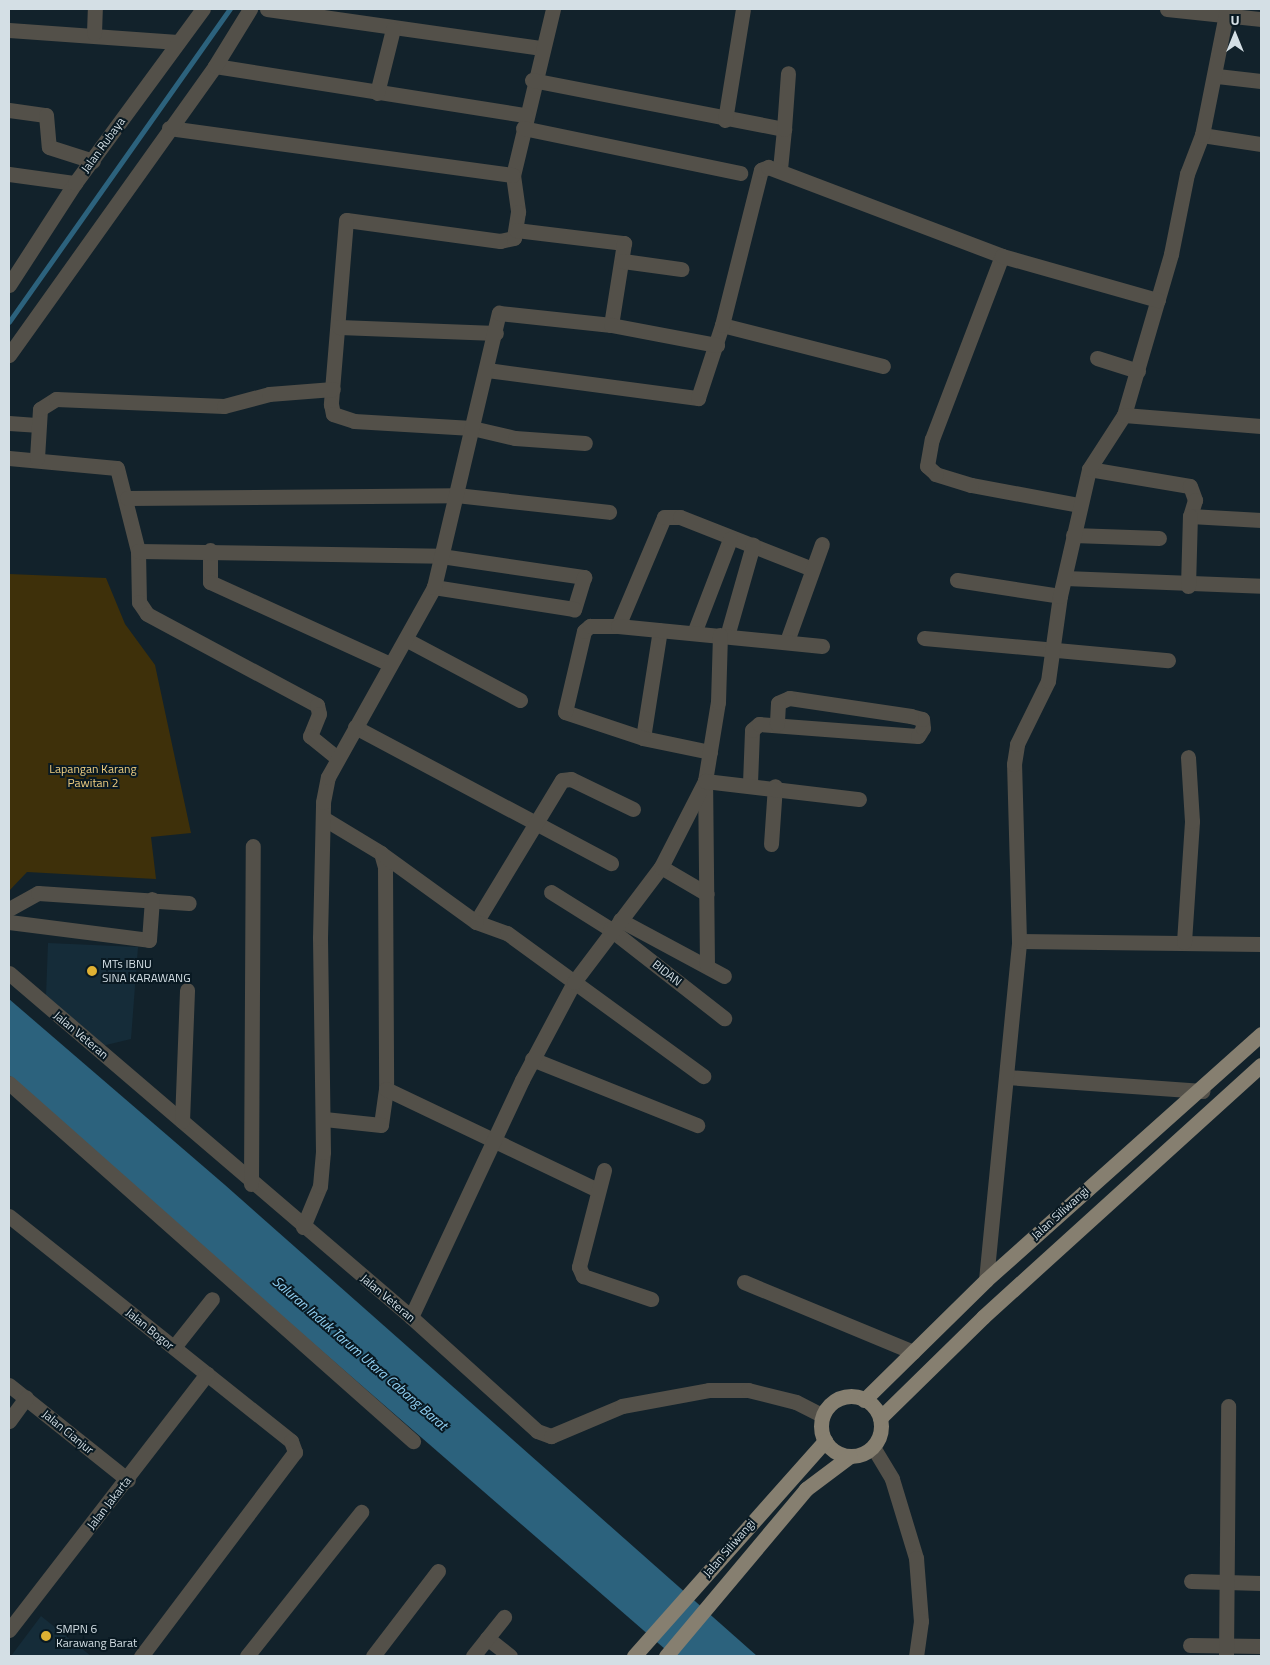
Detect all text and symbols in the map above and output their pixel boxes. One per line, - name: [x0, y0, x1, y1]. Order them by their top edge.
- text: U: [1230, 9, 1240, 30]
- north arrow: [1210, 10, 1260, 60]
- street label: Jalan Rubaya: [78, 114, 128, 176]
- park label: Lapangan Karang Pawitan 2: [49, 762, 137, 790]
- place label: MTs IBNU SINA KARAWANG: [102, 957, 191, 985]
- street label: BIDAN: [649, 957, 685, 989]
- marker: MTs IBNU SINA KARAWANG: [86, 965, 98, 977]
- street label: Jalan Veteran: [51, 1008, 111, 1062]
- street label: Jalan Siliwangi: [1028, 1183, 1092, 1243]
- street label: Jalan Veteran: [358, 1271, 418, 1325]
- water label: Saluran Induk Tarum Utara Cabang Barat: [269, 1273, 451, 1433]
- street label: Jalan Bogor: [123, 1305, 177, 1353]
- street label: Jalan Cianjur: [39, 1407, 97, 1457]
- street label: Jalan Jakarta: [84, 1474, 134, 1532]
- street label: Jalan Siliwangi: [700, 1516, 758, 1580]
- place label: SMPN 6 Karawang Barat: [56, 1622, 137, 1650]
- marker: SMPN 6 Karawang Barat: [40, 1630, 52, 1642]

